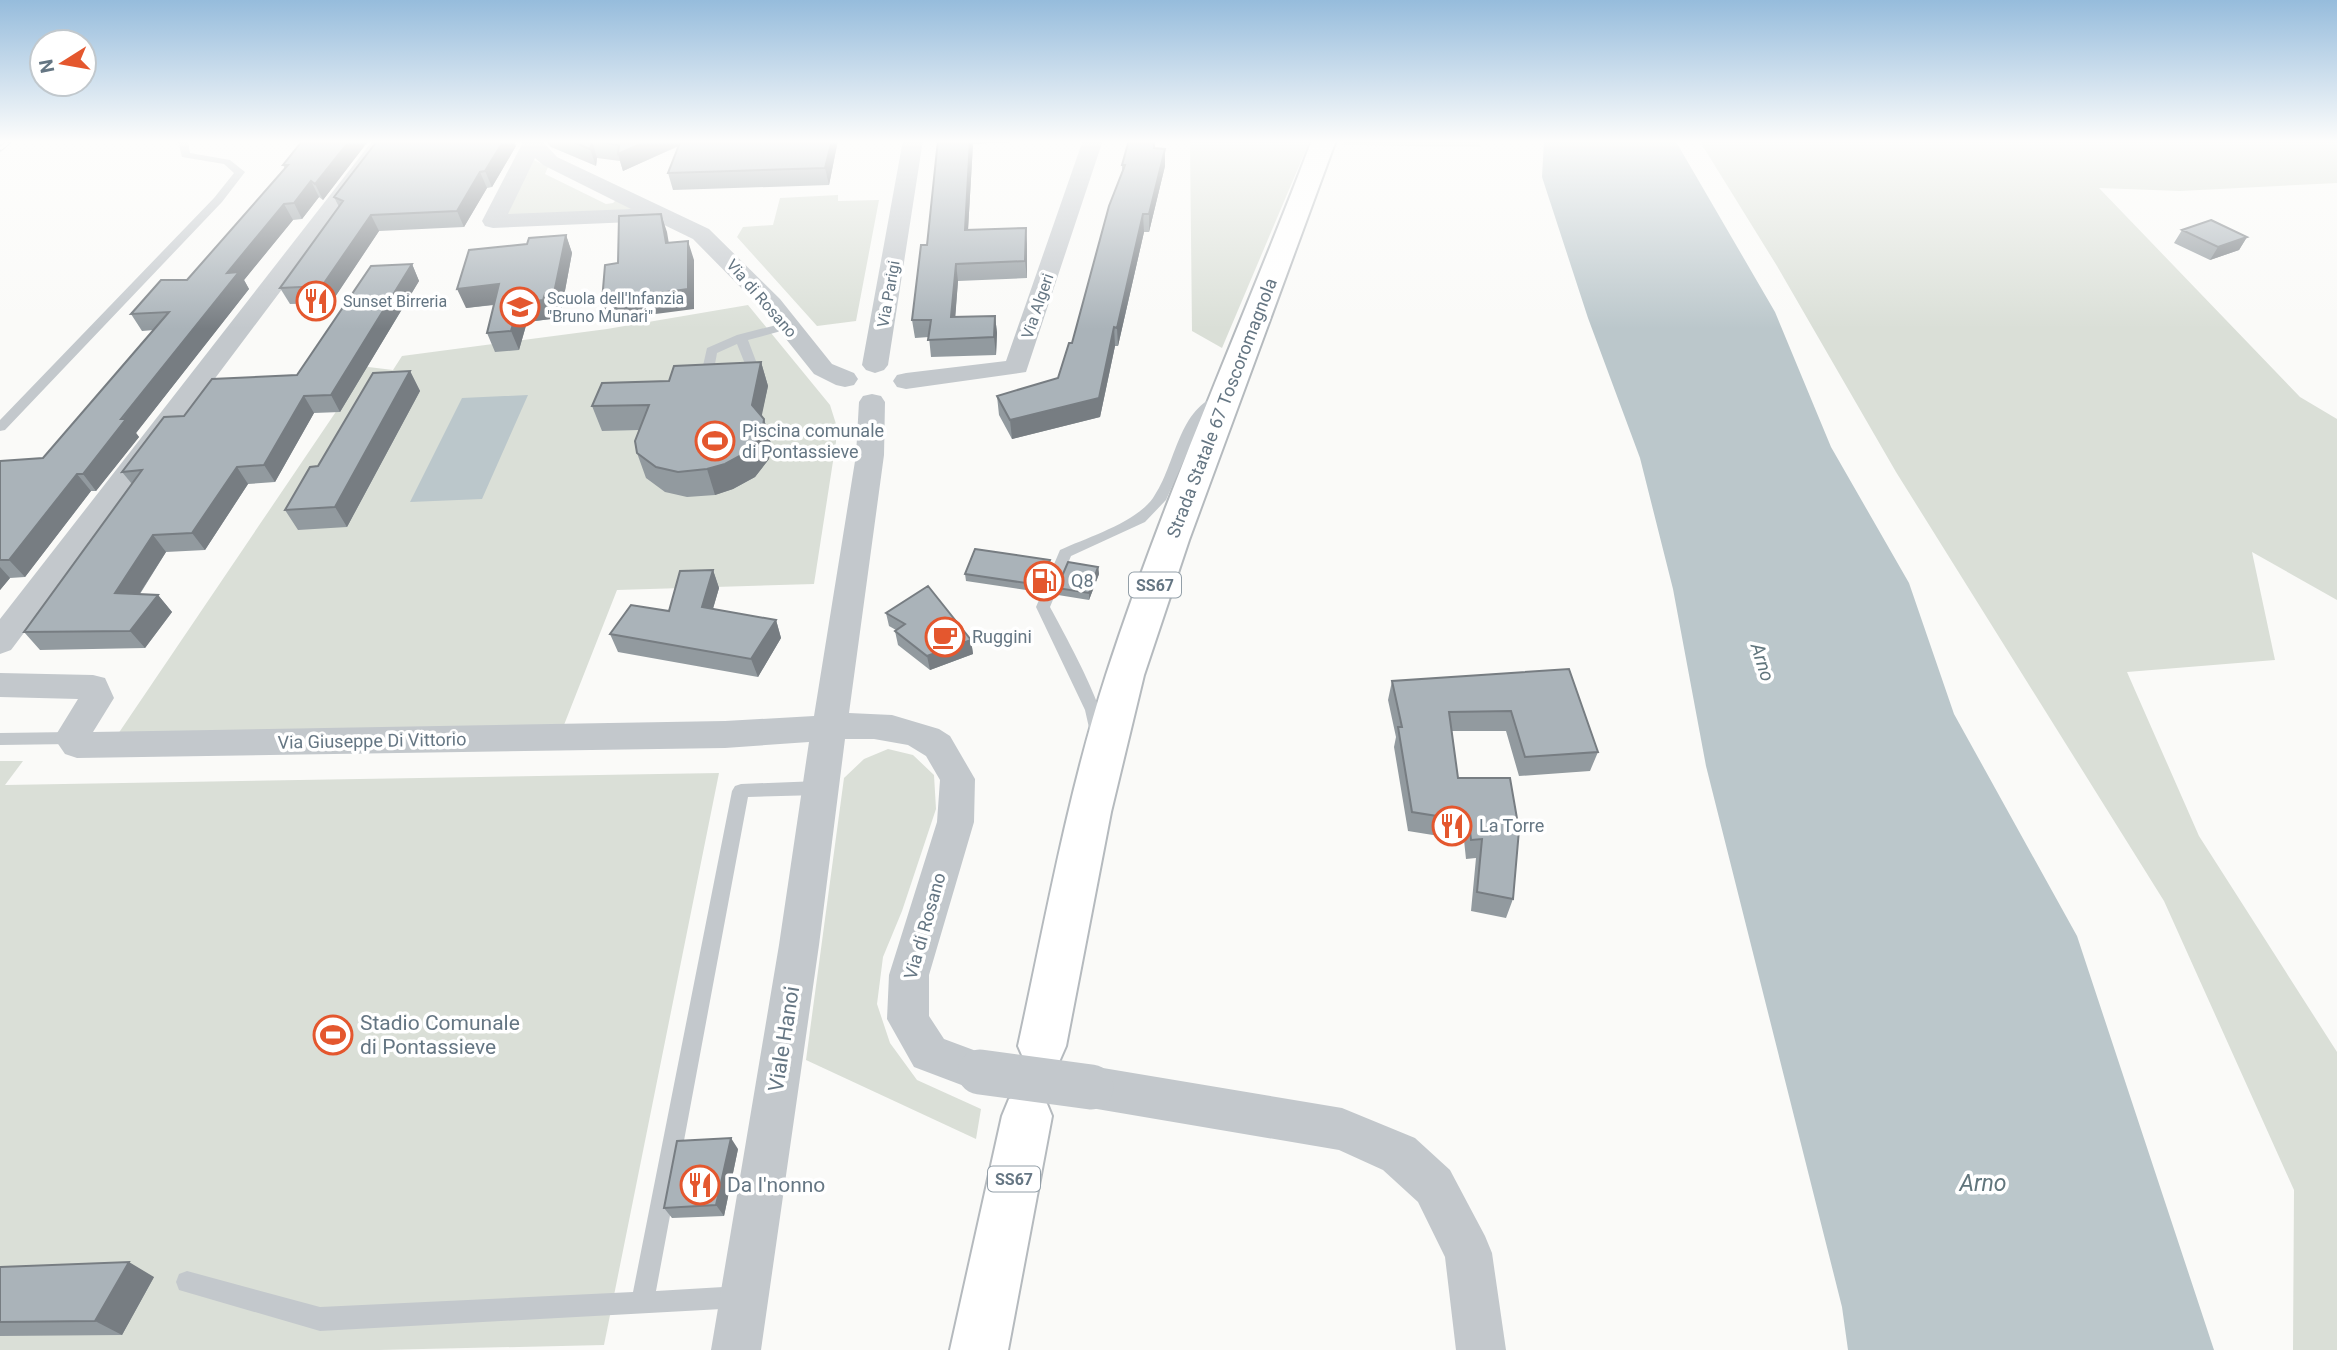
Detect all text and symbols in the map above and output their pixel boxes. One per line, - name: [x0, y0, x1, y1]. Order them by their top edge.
- north arrow: [28, 28, 98, 98]
- text: N: [34, 57, 59, 75]
- street label: Via di Rosano: [722, 255, 801, 341]
- street label: Via Parigi: [873, 259, 904, 329]
- street label: Via Algeri: [1017, 271, 1058, 341]
- street label: Strada Statale 67 Toscoromagnola: [1162, 275, 1281, 541]
- restaurant icon: Sunset Birreria: [295, 280, 337, 322]
- school or university icon: Scuola dell'Infanzia "Bruno Munari": [499, 286, 541, 328]
- place label: Scuola dell'Infanzia "Bruno Munari": [547, 289, 684, 326]
- place label: Sunset Birreria: [343, 292, 447, 311]
- sports icon: Piscina comunale di Pontassieve: [694, 420, 736, 462]
- place label: Piscina comunale di Pontassieve: [742, 420, 884, 462]
- fuel station icon: Q8: [1023, 560, 1065, 602]
- place label: Q8: [1071, 570, 1094, 591]
- road number: SS67: [1129, 572, 1181, 598]
- cafe icon: Ruggini: [924, 616, 966, 658]
- place label: Ruggini: [972, 626, 1032, 647]
- water label: Arno: [1746, 639, 1779, 684]
- street label: Via Giuseppe Di Vittorio: [277, 728, 467, 753]
- restaurant icon: La Torre: [1431, 805, 1473, 847]
- place label: La Torre: [1479, 815, 1544, 836]
- street label: Via di Rosano: [899, 870, 950, 981]
- street label: Viale Hanoi: [764, 985, 804, 1093]
- place label: Stadio Comunale di Pontassieve: [360, 1011, 520, 1059]
- sports icon: Stadio Comunale di Pontassieve: [312, 1014, 354, 1056]
- restaurant icon: Da I'nonno: [679, 1164, 721, 1206]
- road number: SS67: [988, 1166, 1040, 1191]
- water label: Arno: [1958, 1170, 2007, 1197]
- place label: Da I'nonno: [727, 1173, 825, 1197]

